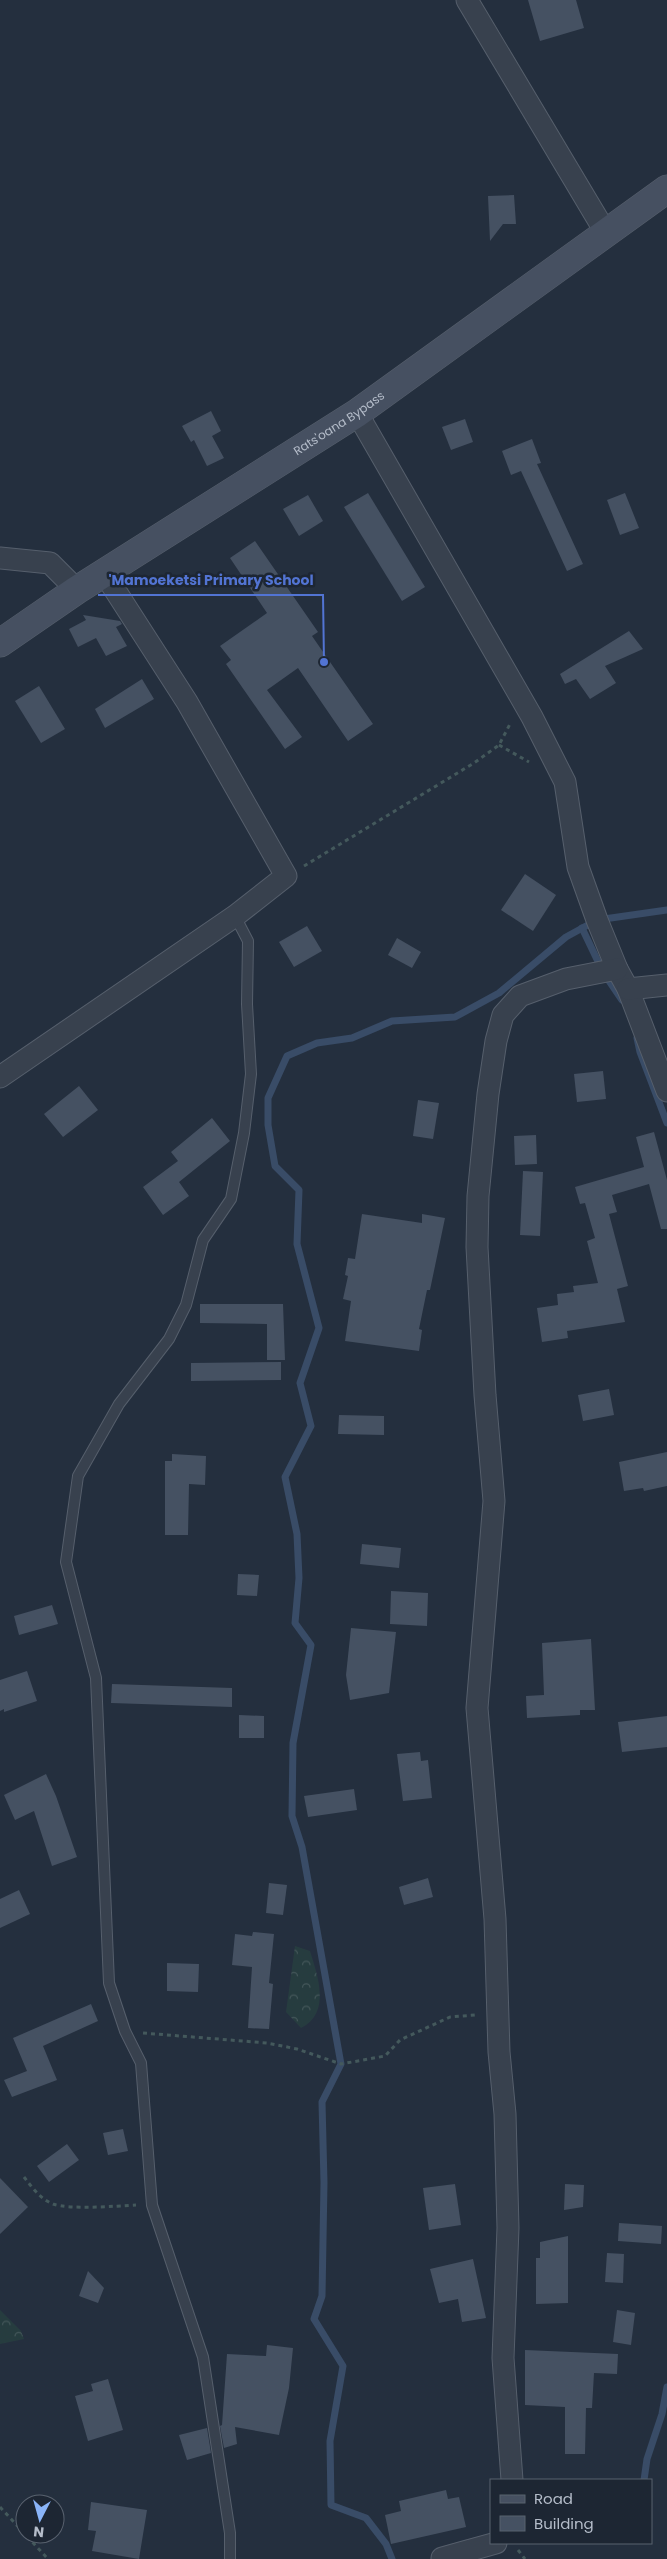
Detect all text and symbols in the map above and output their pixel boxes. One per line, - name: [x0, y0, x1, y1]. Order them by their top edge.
- street label: Rats'oana Bypass: [290, 387, 388, 459]
- callout: 'Mamoeketsi Primary School: [98, 566, 323, 595]
- text: 'Mamoeketsi Primary School: [108, 570, 314, 590]
- legend: [490, 2479, 652, 2544]
- text: Road: [534, 2488, 573, 2509]
- north arrow: [15, 2494, 65, 2544]
- text: Building: [534, 2513, 594, 2534]
- text: N: [32, 2521, 45, 2542]

